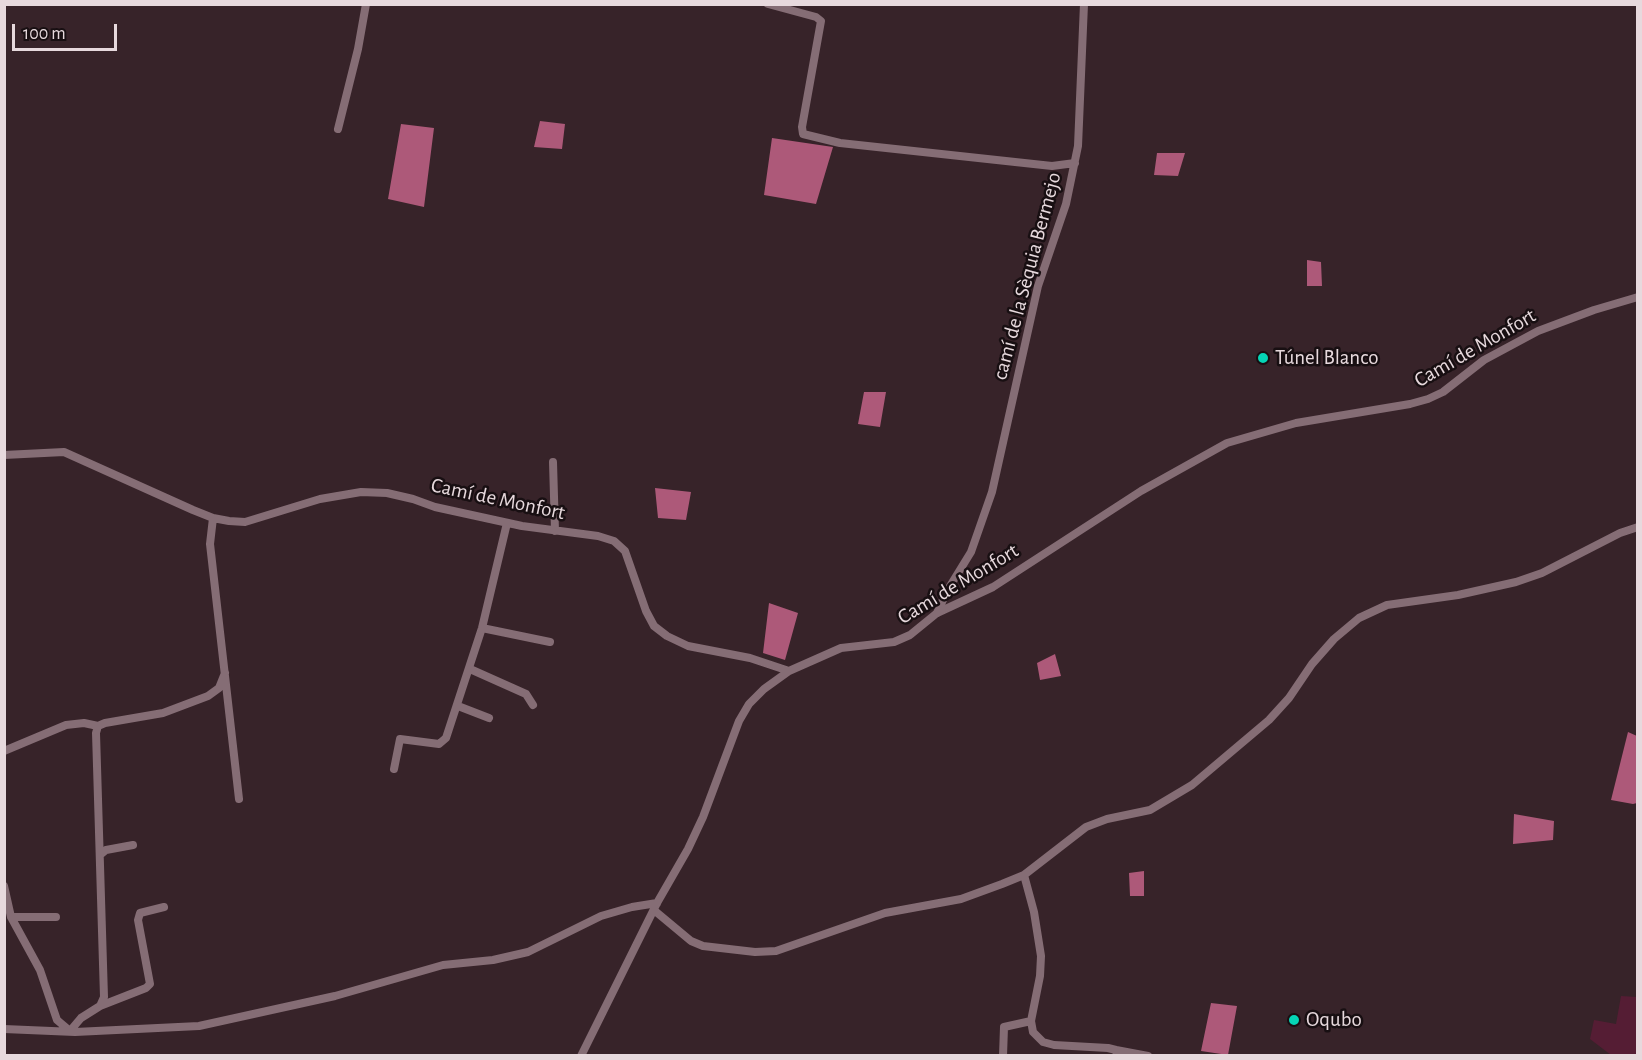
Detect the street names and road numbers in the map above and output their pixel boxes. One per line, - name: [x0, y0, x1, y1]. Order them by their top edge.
- street label: camí de la Sèquia Bermejo: [987, 169, 1067, 383]
- street label: Camí de Monfort: [1410, 303, 1540, 393]
- street label: Camí de Monfort: [429, 473, 567, 525]
- street label: Camí de Monfort: [893, 538, 1023, 630]

